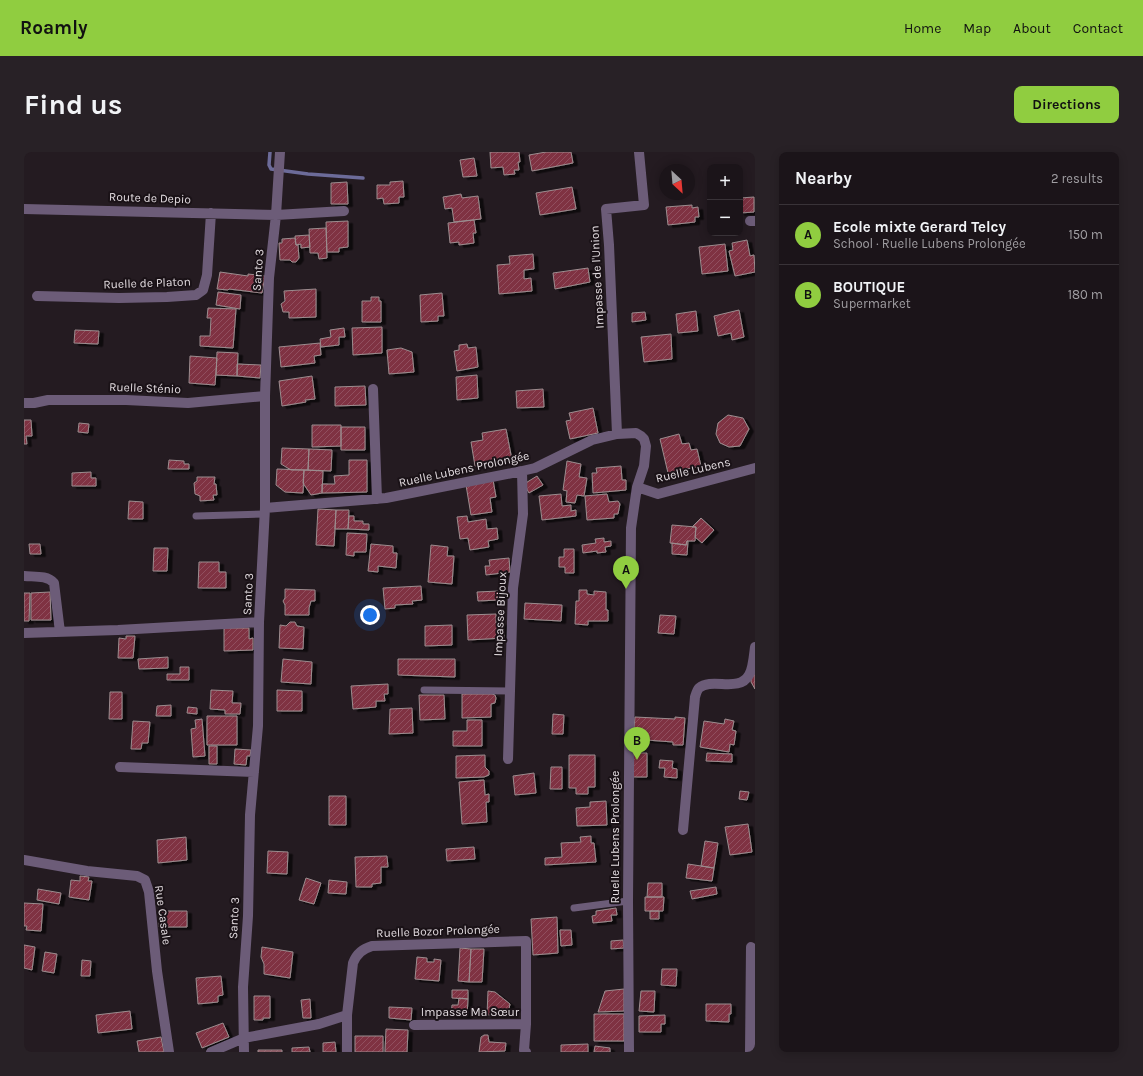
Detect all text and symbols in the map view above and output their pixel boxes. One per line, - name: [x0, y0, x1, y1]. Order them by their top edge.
- text: Roamly: [20, 17, 87, 39]
- text: Home: [904, 20, 941, 37]
- text: Map: [963, 20, 991, 37]
- text: About: [1013, 20, 1051, 37]
- text: Contact: [1073, 20, 1123, 37]
- button: Directions: [1014, 86, 1119, 123]
- text: Find us: [24, 88, 123, 121]
- north arrow: [659, 164, 695, 200]
- map controls: [707, 164, 743, 236]
- button: +: [707, 164, 743, 200]
- text: Nearby: [795, 168, 852, 188]
- text: 2 results: [1051, 171, 1103, 186]
- street label: Route de Depio: [109, 190, 191, 206]
- button: −: [707, 200, 743, 236]
- text: Ecole mixte Gerard Telcy: [833, 218, 1006, 236]
- street label: Impasse de l'Union: [587, 225, 607, 329]
- text: A: [804, 227, 812, 242]
- text: 150 m: [1068, 227, 1103, 242]
- text: School · Ruelle Lubens Prolongée: [833, 236, 1026, 251]
- street label: Santo 3: [250, 249, 266, 291]
- street label: Ruelle de Platon: [103, 274, 191, 292]
- text: BOUTIQUE: [833, 278, 905, 296]
- text: B: [804, 287, 812, 302]
- text: 180 m: [1068, 287, 1103, 302]
- text: Supermarket: [833, 296, 911, 311]
- street label: Ruelle Sténio: [109, 380, 181, 396]
- street label: Ruelle Lubens Prolongée: [398, 448, 530, 490]
- street label: Ruelle Lubens: [654, 455, 732, 485]
- pin: A: [613, 556, 639, 589]
- street label: Impasse Bijoux: [491, 571, 509, 657]
- street label: Santo 3: [240, 573, 256, 615]
- your location: [360, 605, 380, 625]
- pin: B: [624, 727, 650, 760]
- street label: Ruelle Lubens Prolongée: [608, 771, 622, 903]
- street label: Rue Casale: [152, 884, 174, 946]
- street label: Santo 3: [226, 897, 242, 939]
- street label: Ruelle Bozor Prolongée: [376, 922, 500, 940]
- street label: Impasse Ma Sœur: [421, 1005, 520, 1019]

